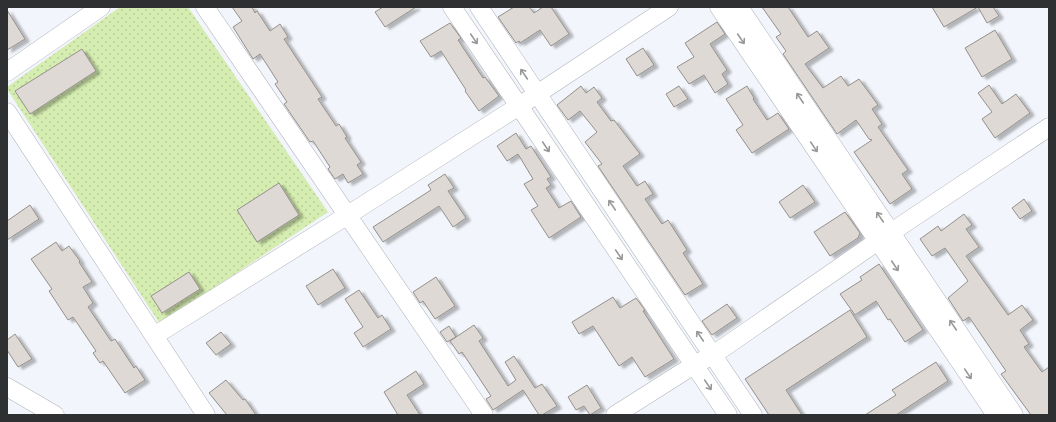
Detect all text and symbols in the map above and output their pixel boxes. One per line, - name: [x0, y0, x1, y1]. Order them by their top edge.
- one-way arrow: [470, 33, 478, 45]
- one-way arrow: [737, 34, 745, 45]
- one-way arrow: [520, 69, 528, 80]
- one-way arrow: [796, 92, 804, 103]
- one-way arrow: [542, 141, 550, 152]
- one-way arrow: [810, 141, 818, 152]
- one-way arrow: [608, 200, 616, 211]
- one-way arrow: [876, 212, 884, 223]
- one-way arrow: [615, 249, 623, 260]
- one-way arrow: [891, 260, 899, 271]
- one-way arrow: [949, 319, 957, 330]
- one-way arrow: [696, 331, 704, 342]
- one-way arrow: [964, 368, 972, 379]
- one-way arrow: [704, 380, 712, 391]

